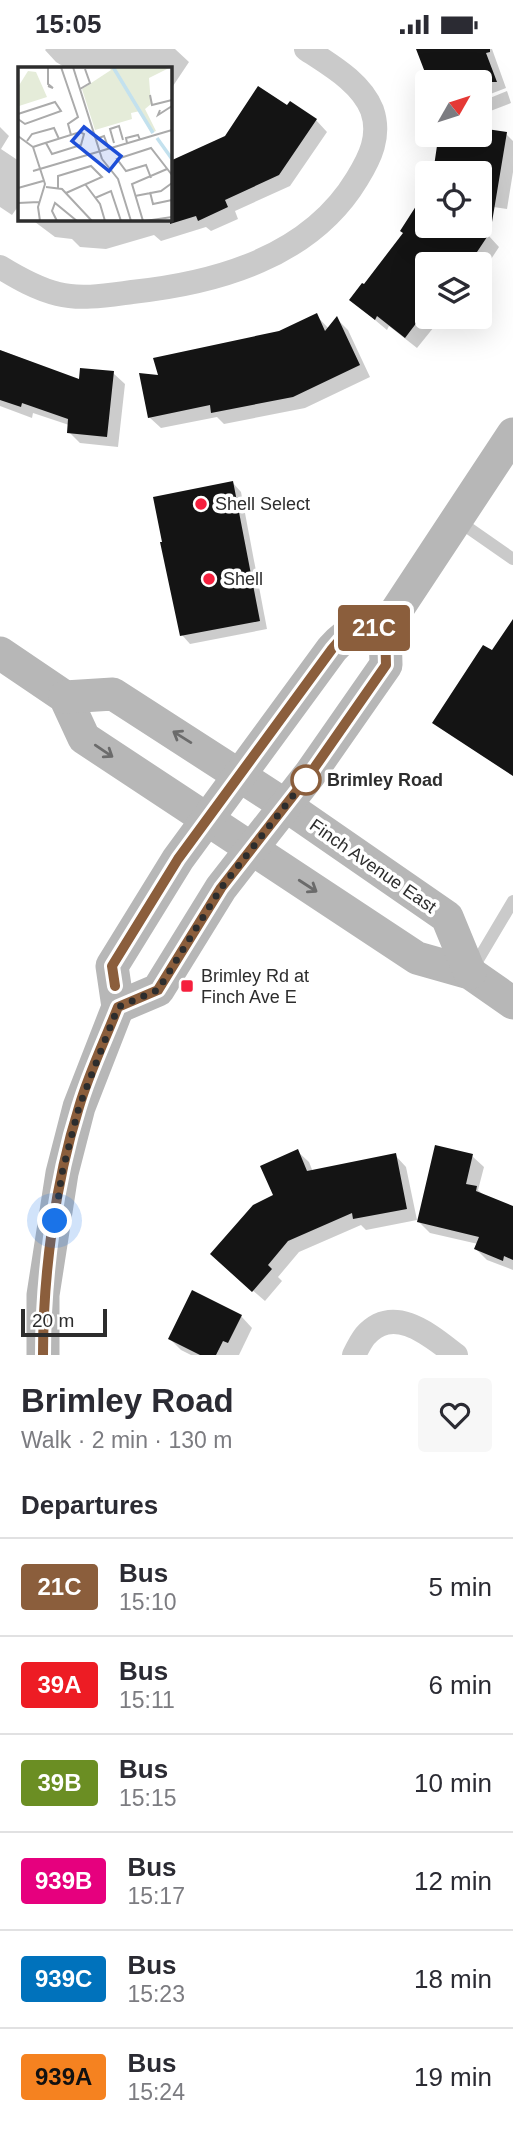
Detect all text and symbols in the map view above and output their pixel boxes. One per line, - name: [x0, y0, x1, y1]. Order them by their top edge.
- text: 15:05: [35, 9, 102, 39]
- inset map: [18, 67, 172, 221]
- north arrow: [415, 70, 492, 147]
- map controls: [415, 70, 492, 329]
- button: locate: [415, 161, 492, 238]
- button: layers: [415, 252, 492, 329]
- place label: Shell Select: [215, 494, 310, 514]
- marker: Shell Select: [193, 496, 209, 512]
- place label: Shell: [223, 569, 263, 589]
- marker: Shell: [201, 571, 217, 587]
- line badge: 21C: [334, 605, 414, 651]
- text: 21C: [352, 614, 396, 641]
- one-way arrow: [173, 730, 193, 744]
- one-way arrow: [94, 744, 113, 758]
- marker: Brimley Road: [291, 765, 321, 795]
- place label: Brimley Road: [327, 770, 443, 790]
- street label: Finch Avenue East: [306, 815, 440, 917]
- one-way arrow: [298, 878, 317, 893]
- place label: Brimley Rd at Finch Ave E: [201, 966, 309, 1007]
- marker: Brimley Rd at Finch Ave E: [179, 978, 195, 994]
- your location: [37, 1203, 72, 1238]
- scale bar: [21, 1306, 107, 1338]
- text: 20 m: [32, 1310, 74, 1331]
- button: heart: [418, 1378, 492, 1452]
- text: Brimley Road: [21, 1382, 234, 1419]
- text: Walk · 2 min · 130 m: [21, 1427, 232, 1453]
- text: Departures: [21, 1490, 158, 1520]
- text: Bus: [119, 1558, 168, 1588]
- text: 5 min: [428, 1572, 492, 1602]
- text: 21C: [37, 1573, 82, 1600]
- text: 15:10: [119, 1589, 177, 1615]
- text: Bus: [119, 1656, 168, 1686]
- text: 6 min: [428, 1670, 492, 1700]
- text: 39A: [37, 1671, 82, 1698]
- text: 15:11: [119, 1687, 175, 1713]
- text: Bus: [119, 1754, 168, 1784]
- text: 10 min: [414, 1768, 492, 1798]
- text: 39B: [37, 1769, 82, 1796]
- text: 15:15: [119, 1785, 177, 1811]
- text: Bus: [127, 1852, 177, 1882]
- text: 12 min: [414, 1866, 492, 1896]
- text: 939B: [35, 1867, 92, 1894]
- text: 15:17: [127, 1883, 185, 1909]
- text: Bus: [127, 1950, 177, 1980]
- text: 18 min: [414, 1964, 492, 1994]
- text: 939C: [35, 1965, 92, 1992]
- text: 15:23: [127, 1981, 185, 2007]
- text: Bus: [127, 2048, 177, 2078]
- text: 19 min: [414, 2062, 492, 2092]
- text: 939A: [35, 2063, 92, 2090]
- text: 15:24: [127, 2079, 185, 2105]

